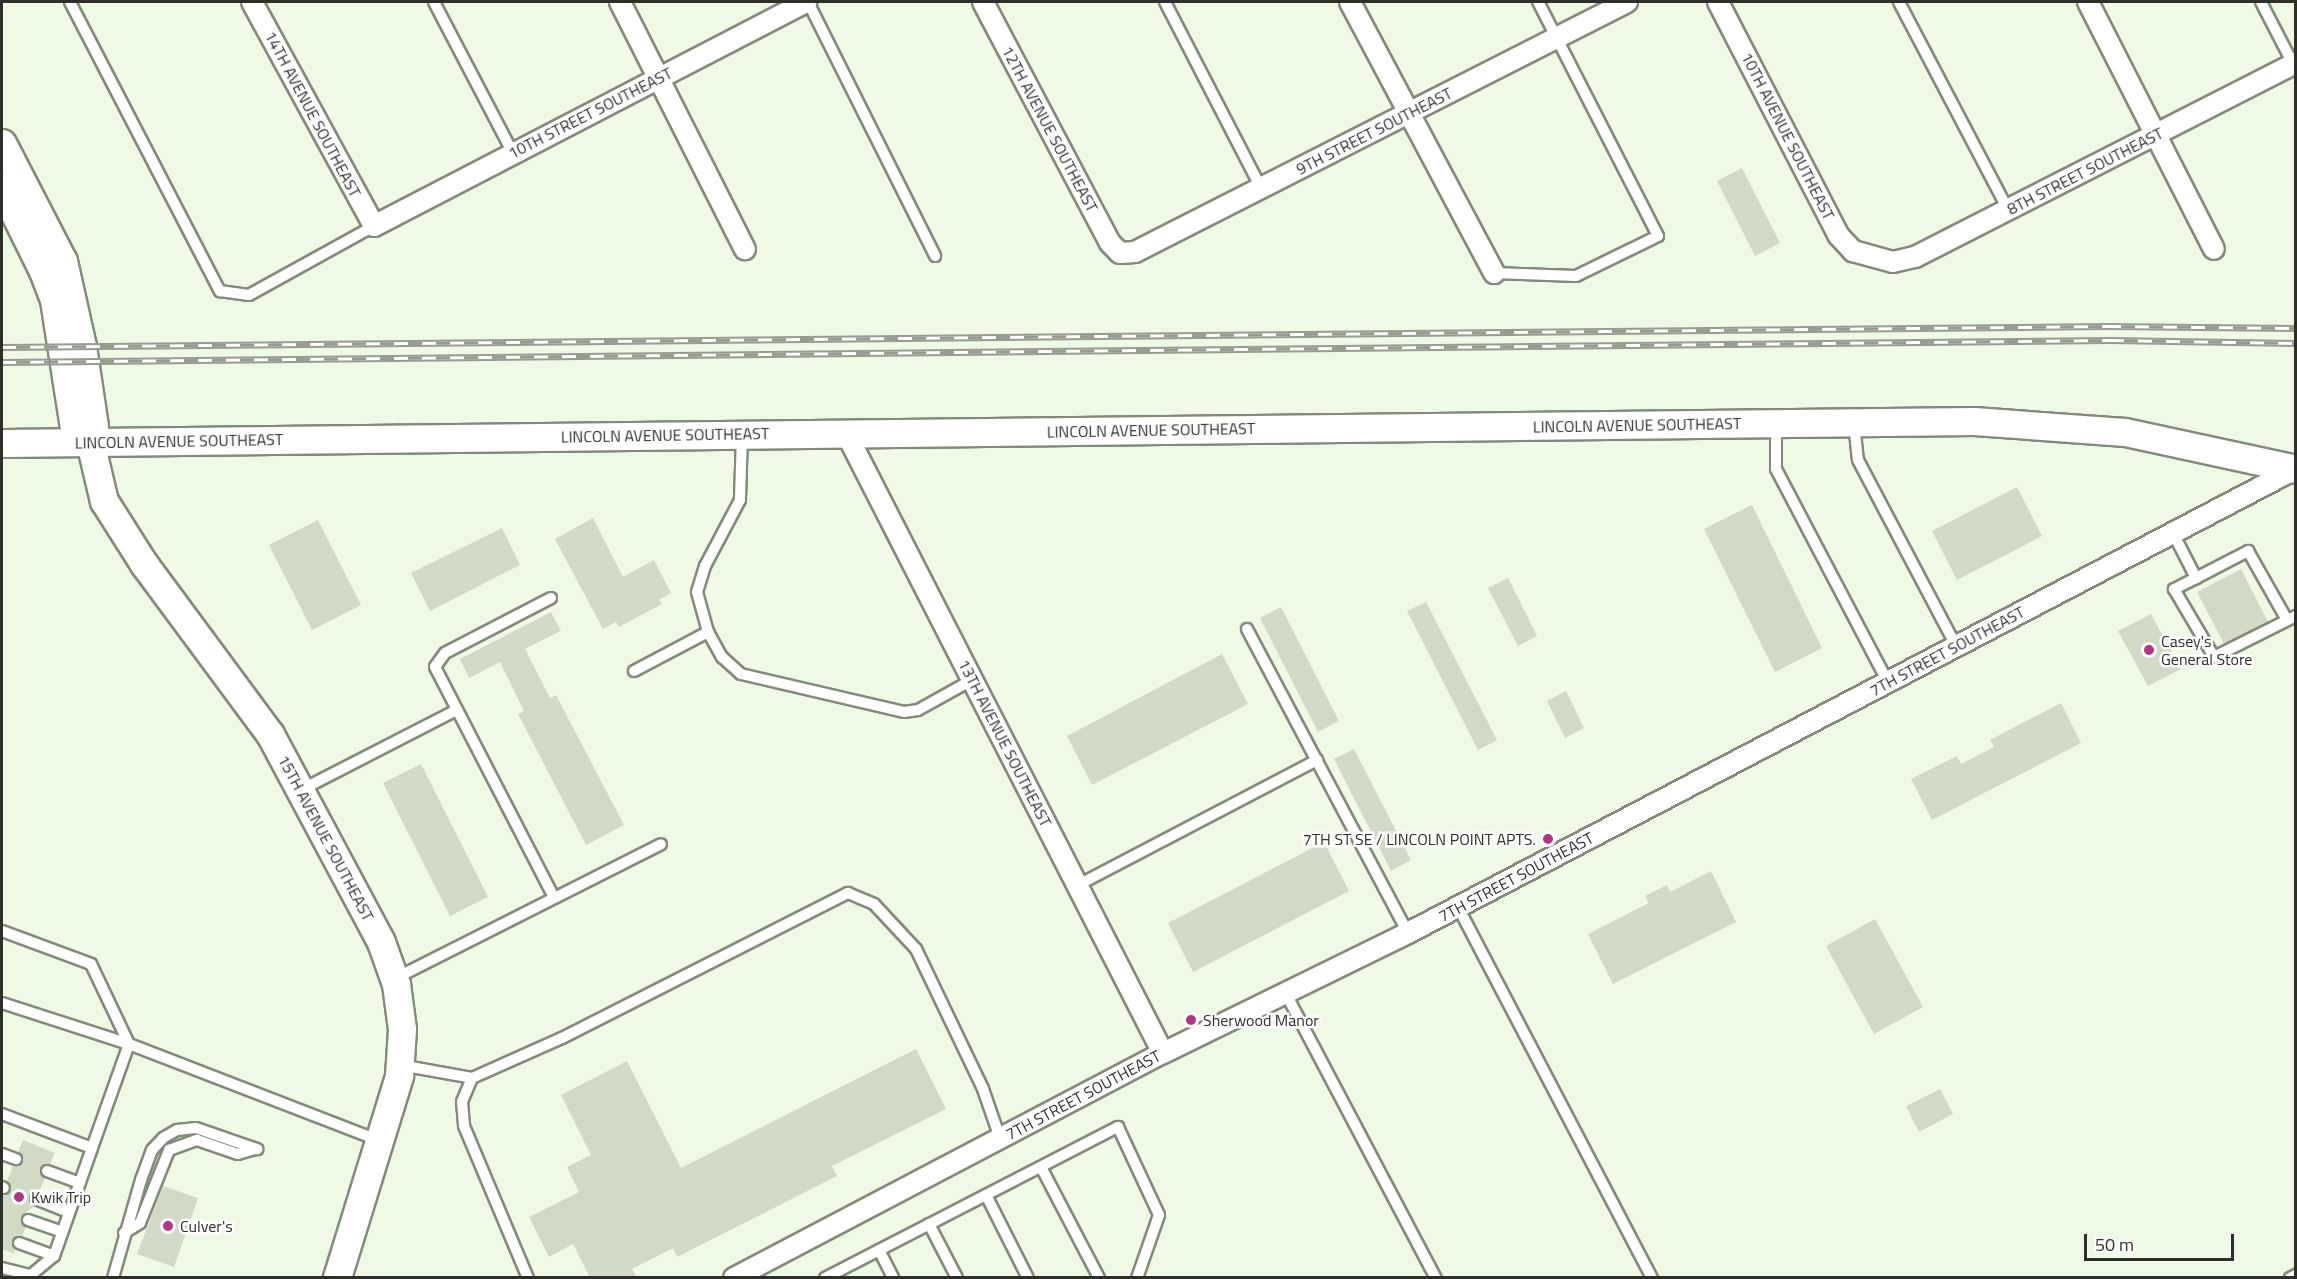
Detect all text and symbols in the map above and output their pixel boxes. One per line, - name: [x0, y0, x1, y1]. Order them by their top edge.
- street label: 14TH AVENUE SOUTHEAST: [261, 28, 365, 200]
- street label: 12TH AVENUE SOUTHEAST: [998, 43, 1102, 215]
- street label: 10TH AVENUE SOUTHEAST: [1737, 49, 1839, 223]
- street label: 10TH STREET SOUTHEAST: [505, 63, 675, 163]
- street label: 9TH STREET SOUTHEAST: [1293, 83, 1455, 179]
- street label: 8TH STREET SOUTHEAST: [2004, 123, 2166, 219]
- street label: LINCOLN AVENUE SOUTHEAST: [1533, 414, 1741, 436]
- street label: LINCOLN AVENUE SOUTHEAST: [1047, 419, 1255, 441]
- street label: LINCOLN AVENUE SOUTHEAST: [561, 424, 769, 446]
- street label: LINCOLN AVENUE SOUTHEAST: [75, 430, 283, 452]
- street label: 7TH STREET SOUTHEAST: [1866, 602, 2028, 700]
- place label: Casey's General Store: [2161, 631, 2252, 669]
- marker: Casey's General Store: [2142, 643, 2156, 657]
- street label: 13TH AVENUE SOUTHEAST: [954, 656, 1056, 830]
- street label: 15TH AVENUE SOUTHEAST: [274, 752, 378, 924]
- street label: 7TH STREET SOUTHEAST: [1435, 828, 1597, 926]
- place label: 7TH ST SE / LINCOLN POINT APTS.: [1303, 829, 1536, 849]
- marker: 7TH ST SE / LINCOLN POINT APTS.: [1541, 832, 1555, 846]
- place label: Sherwood Manor: [1203, 1010, 1319, 1030]
- marker: Sherwood Manor: [1184, 1013, 1198, 1027]
- street label: 7TH STREET SOUTHEAST: [1002, 1046, 1164, 1144]
- place label: Kwik Trip: [31, 1187, 91, 1207]
- marker: Kwik Trip: [12, 1190, 26, 1204]
- place label: Culver's: [180, 1216, 233, 1236]
- marker: Culver's: [161, 1219, 175, 1233]
- scale bar: [2087, 1222, 2237, 1260]
- text: 50 m: [2095, 1231, 2134, 1258]

